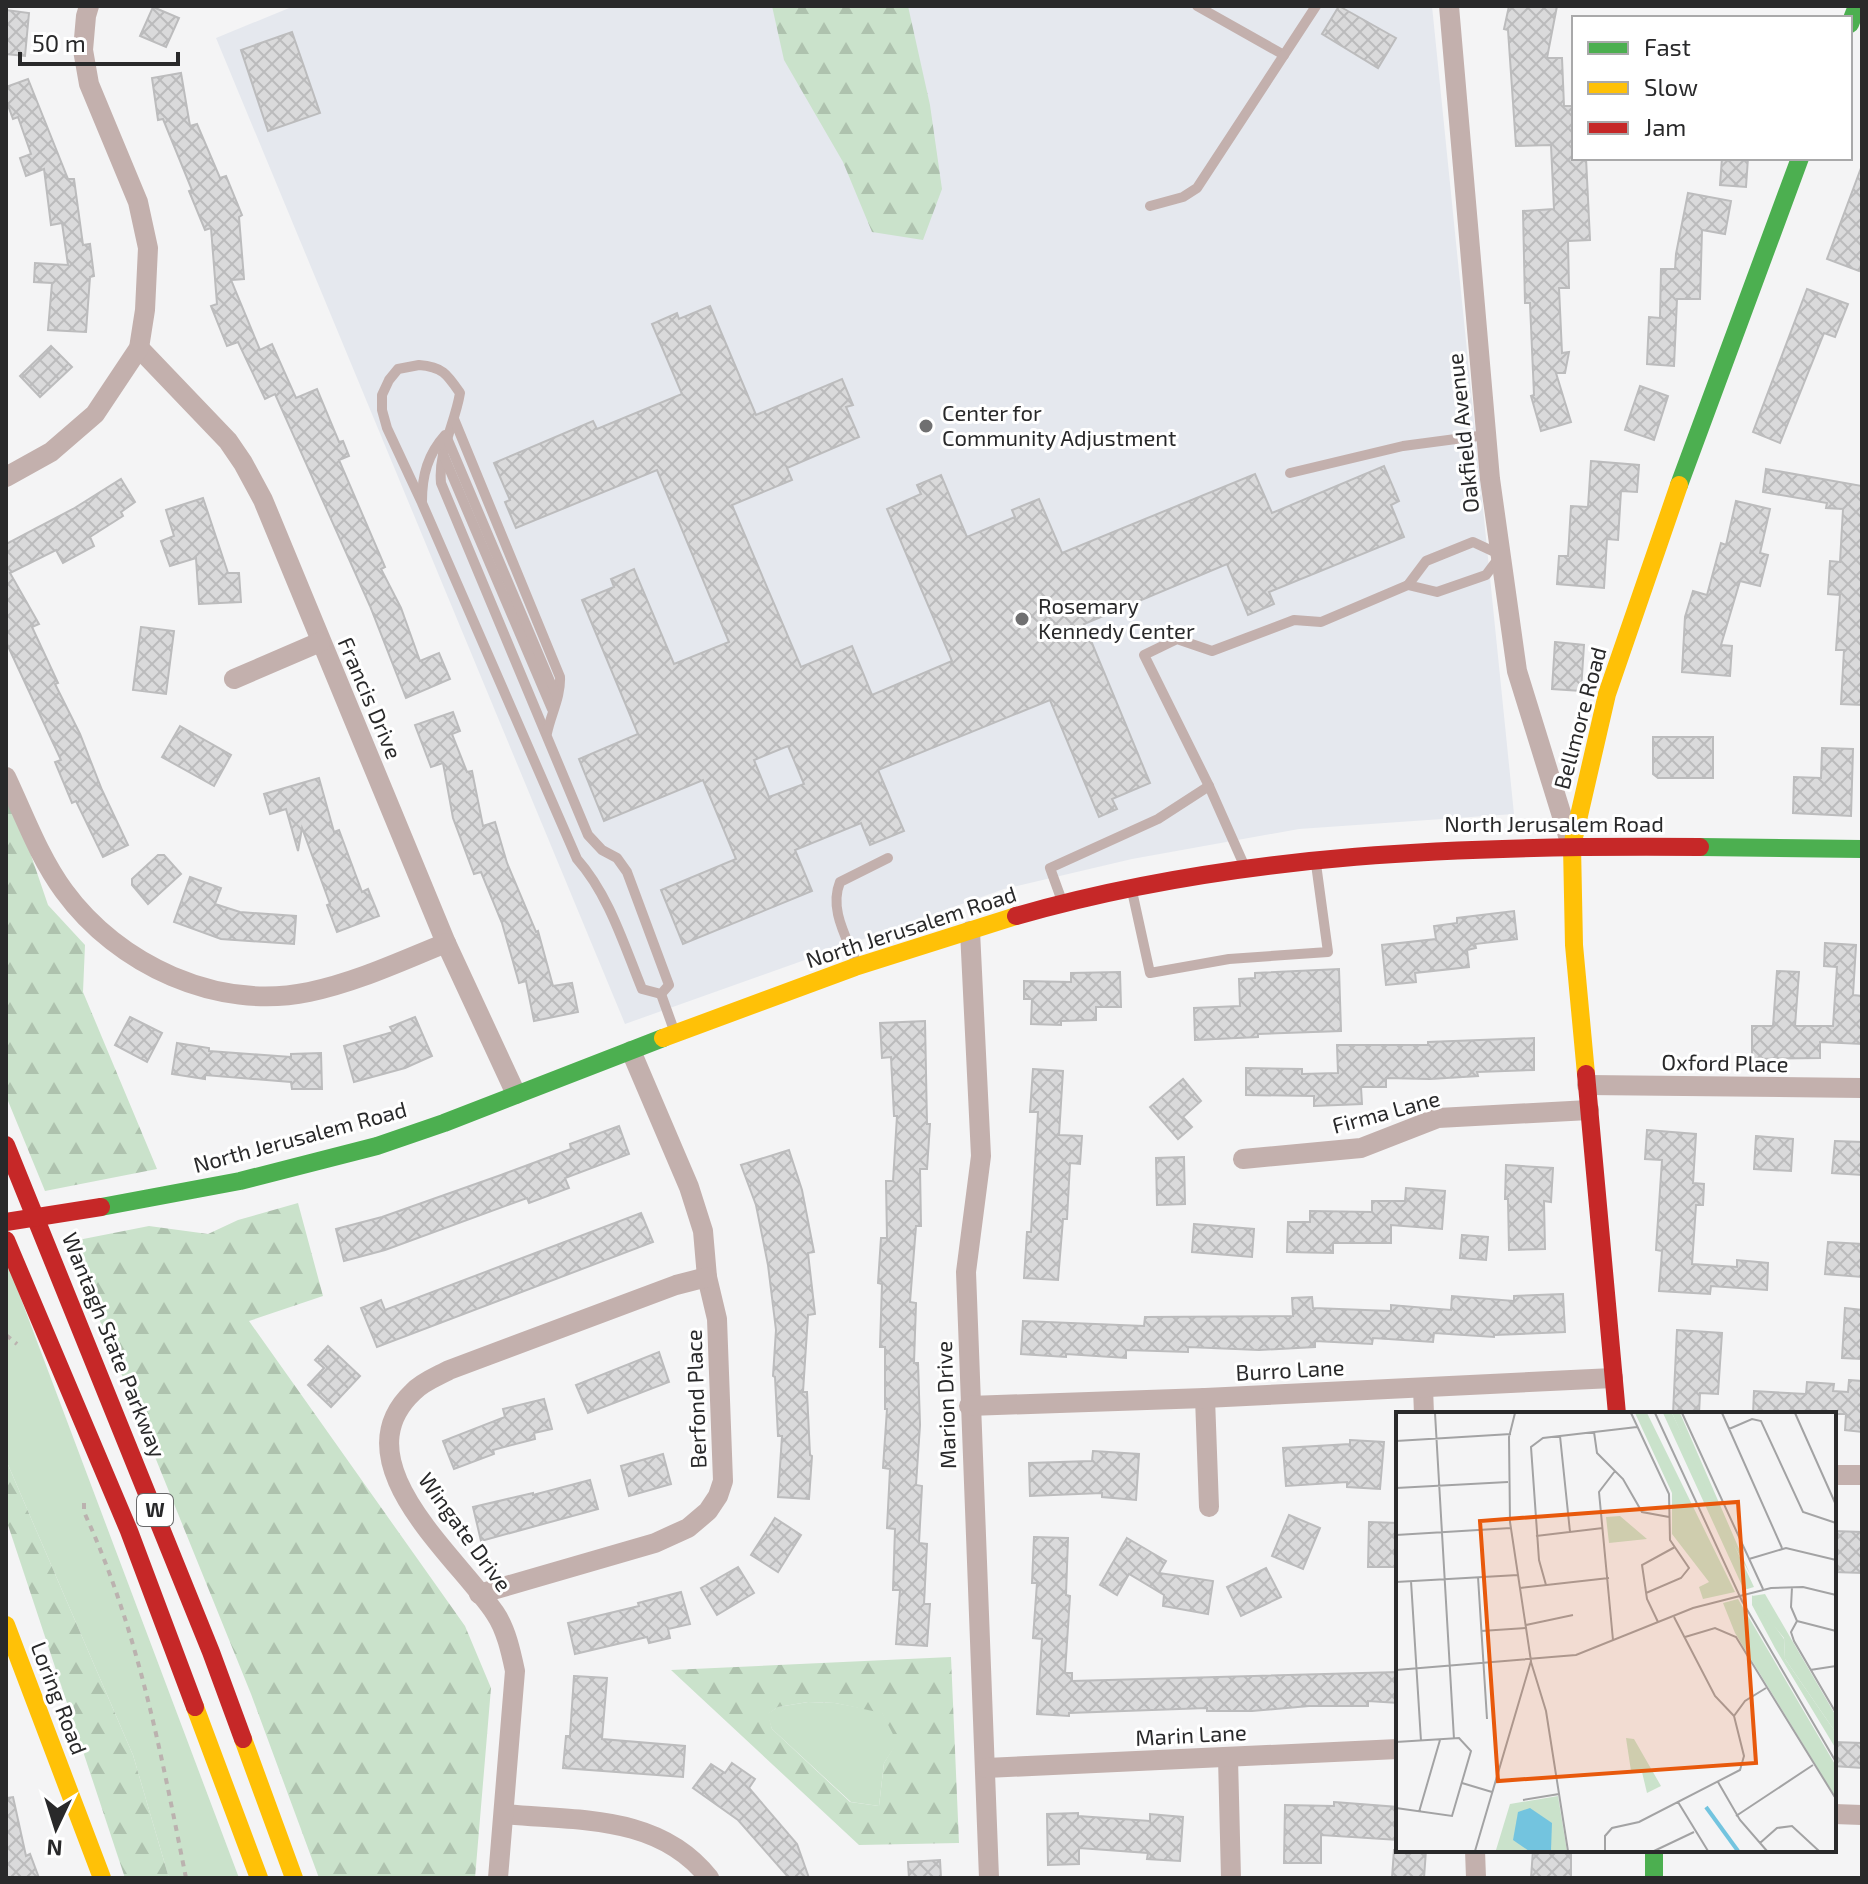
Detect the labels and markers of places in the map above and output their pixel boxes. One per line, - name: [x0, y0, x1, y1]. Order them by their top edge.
- place label: Center for Community Adjustment: [942, 399, 1176, 451]
- marker: Center for Community Adjustment: [917, 417, 935, 435]
- place label: Rosemary Kennedy Center: [1038, 592, 1195, 643]
- marker: Rosemary Kennedy Center: [1013, 610, 1031, 628]

